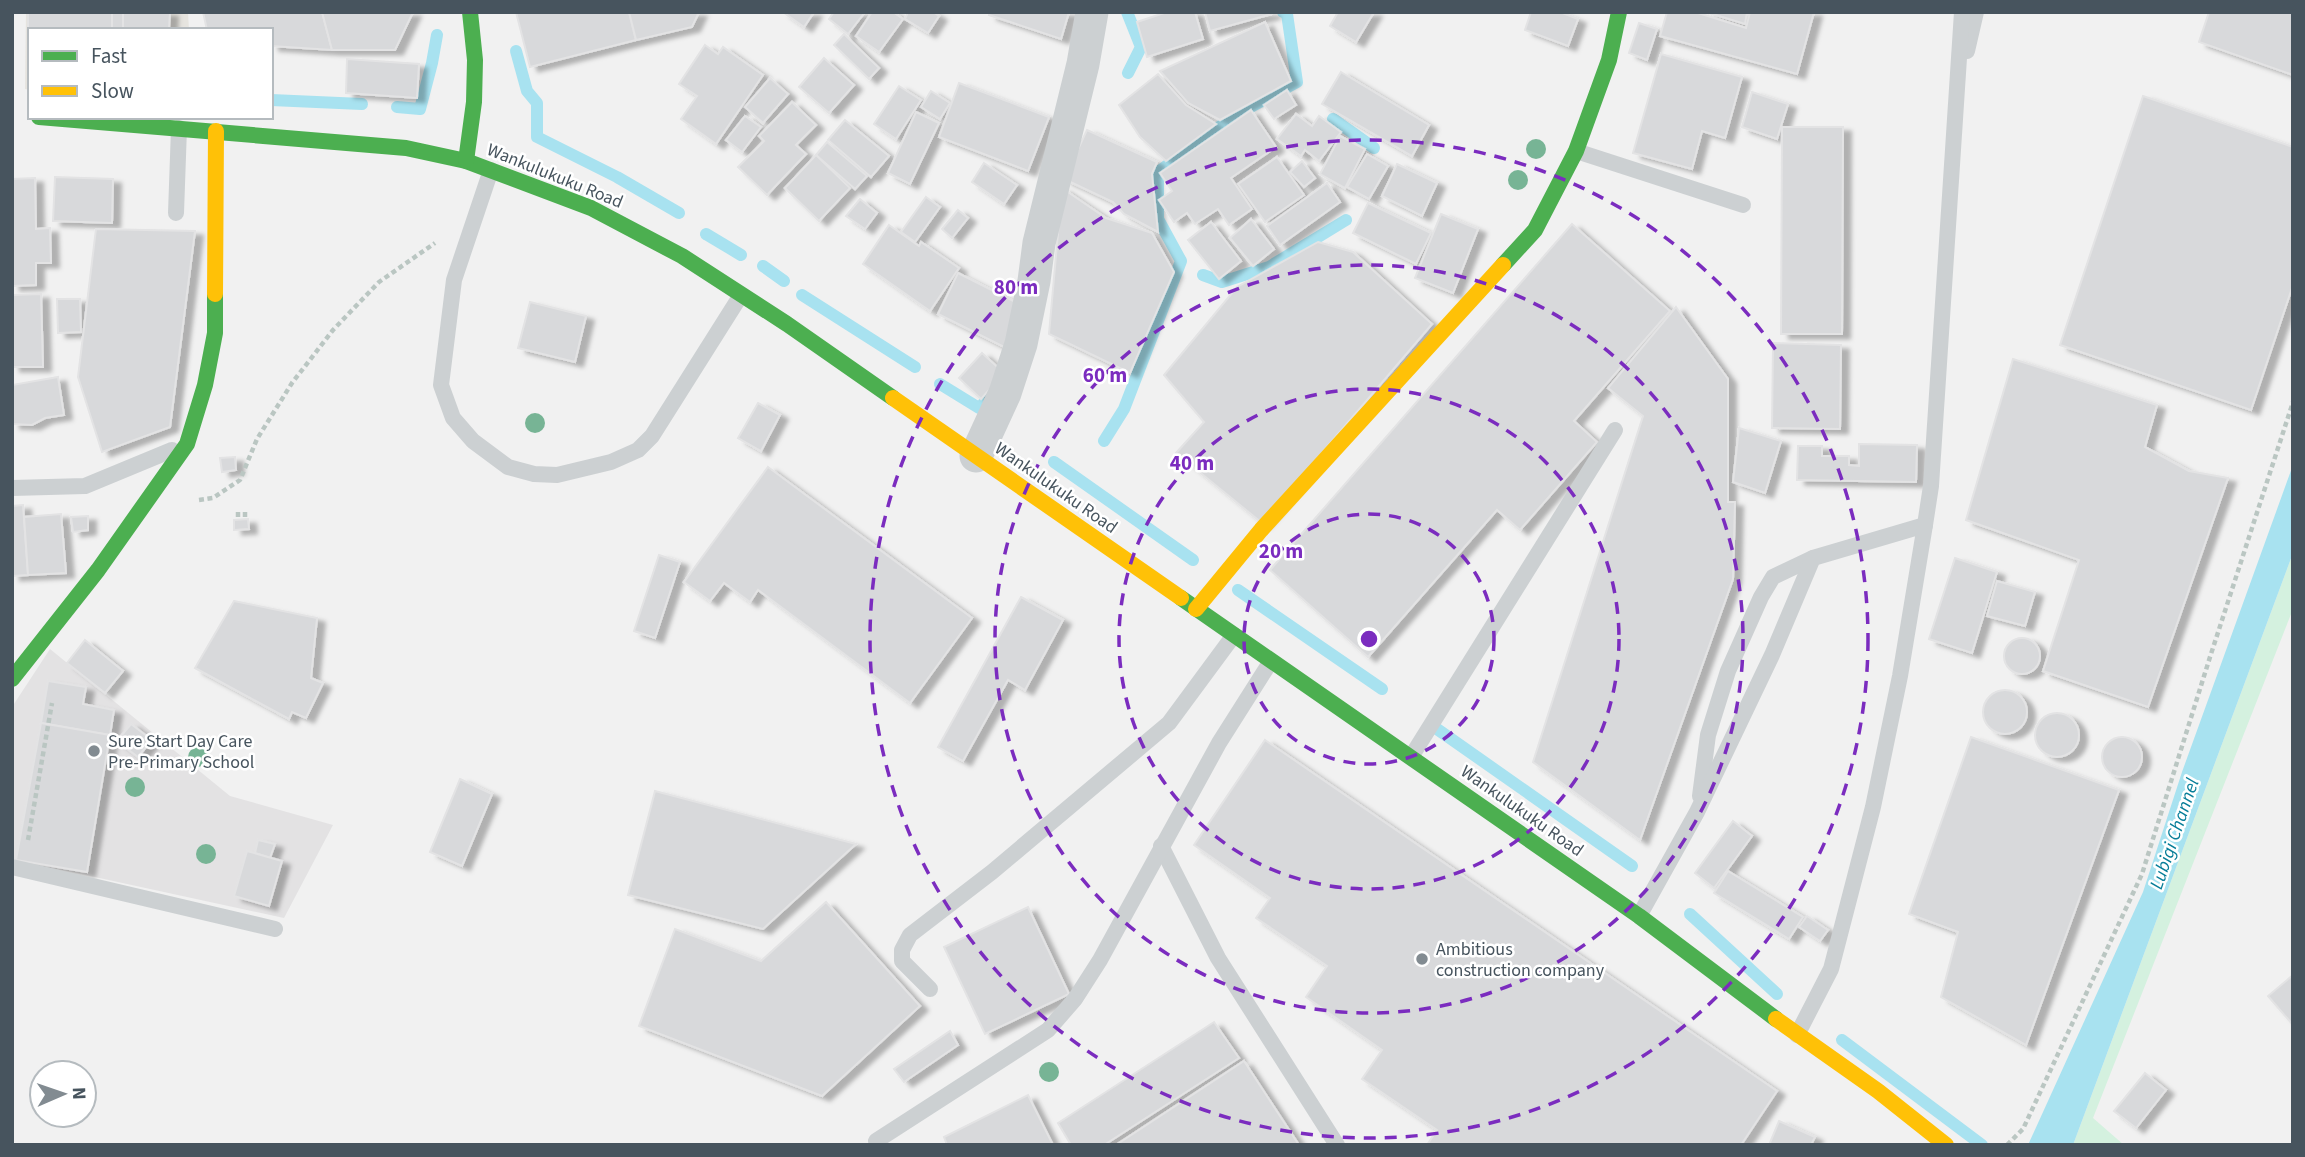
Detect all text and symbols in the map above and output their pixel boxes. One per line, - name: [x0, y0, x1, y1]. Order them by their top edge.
- legend: [28, 28, 273, 119]
- text: Fast: [91, 41, 127, 71]
- text: Slow: [91, 76, 134, 106]
- street label: Wankulukuku Road: [483, 137, 627, 215]
- text: 80 m: [994, 272, 1038, 302]
- text: 60 m: [1083, 360, 1127, 390]
- street label: Wankulukuku Road: [990, 436, 1122, 540]
- text: 40 m: [1170, 448, 1214, 478]
- text: 20 m: [1259, 536, 1303, 566]
- centre of rings: [1357, 627, 1381, 651]
- place label: Sure Start Day Care Pre-Primary School: [108, 729, 254, 775]
- marker: Sure Start Day Care Pre-Primary School: [86, 743, 102, 759]
- street label: Wankulukuku Road: [1456, 759, 1588, 863]
- water label: Lubigi Channel: [2143, 775, 2207, 893]
- place label: Ambitious construction company: [1436, 937, 1605, 983]
- marker: Ambitious construction company: [1414, 951, 1430, 967]
- north arrow: [28, 1059, 98, 1129]
- text: N: [65, 1087, 92, 1100]

